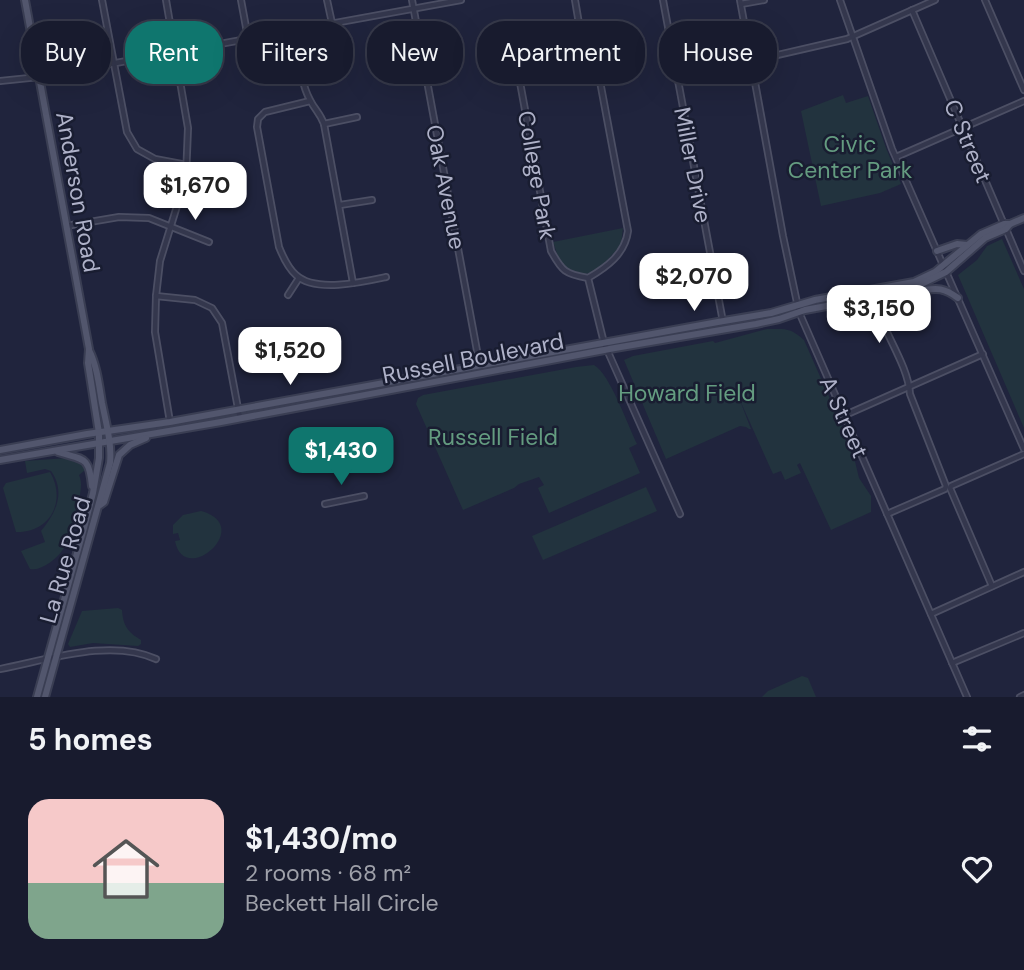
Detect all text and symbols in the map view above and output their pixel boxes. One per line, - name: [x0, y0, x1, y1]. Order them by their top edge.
- chip: Buy: [21, 21, 111, 84]
- chip: Rent: [125, 21, 223, 84]
- chip: Filters: [237, 21, 353, 84]
- chip: New: [367, 21, 463, 84]
- chip: Apartment: [477, 21, 645, 84]
- chip: House: [659, 21, 777, 84]
- street label: C Street: [937, 95, 999, 187]
- street label: Miller Drive: [667, 105, 719, 225]
- street label: College Park: [511, 108, 563, 242]
- street label: Anderson Road: [49, 109, 107, 275]
- street label: Oak Avenue: [419, 122, 473, 252]
- park label: Civic Center Park: [788, 129, 913, 185]
- pin: $1,670: [138, 162, 252, 222]
- text: $1,670: [160, 170, 230, 200]
- pin: $2,070: [637, 254, 751, 313]
- text: $2,070: [655, 261, 733, 291]
- pin: $3,150: [822, 286, 936, 345]
- text: $3,150: [843, 293, 915, 323]
- street label: Russell Boulevard: [380, 326, 566, 390]
- pin: $1,520: [233, 328, 347, 387]
- text: $1,520: [254, 335, 326, 365]
- street label: A Street: [813, 371, 875, 463]
- park label: Howard Field: [618, 378, 756, 408]
- park label: Russell Field: [428, 422, 558, 452]
- pin: $1,430: [284, 428, 398, 487]
- text: $1,430: [305, 435, 377, 465]
- street label: La Rue Road: [33, 493, 97, 627]
- text: 5 homes: [28, 720, 153, 759]
- icon: filters: [958, 720, 996, 758]
- text: $1,430/mo: [245, 819, 398, 858]
- icon: home: [84, 827, 168, 911]
- icon: heart: [958, 850, 996, 888]
- text: 2 rooms · 68 m²: [245, 858, 411, 888]
- text: Beckett Hall Circle: [245, 888, 439, 918]

